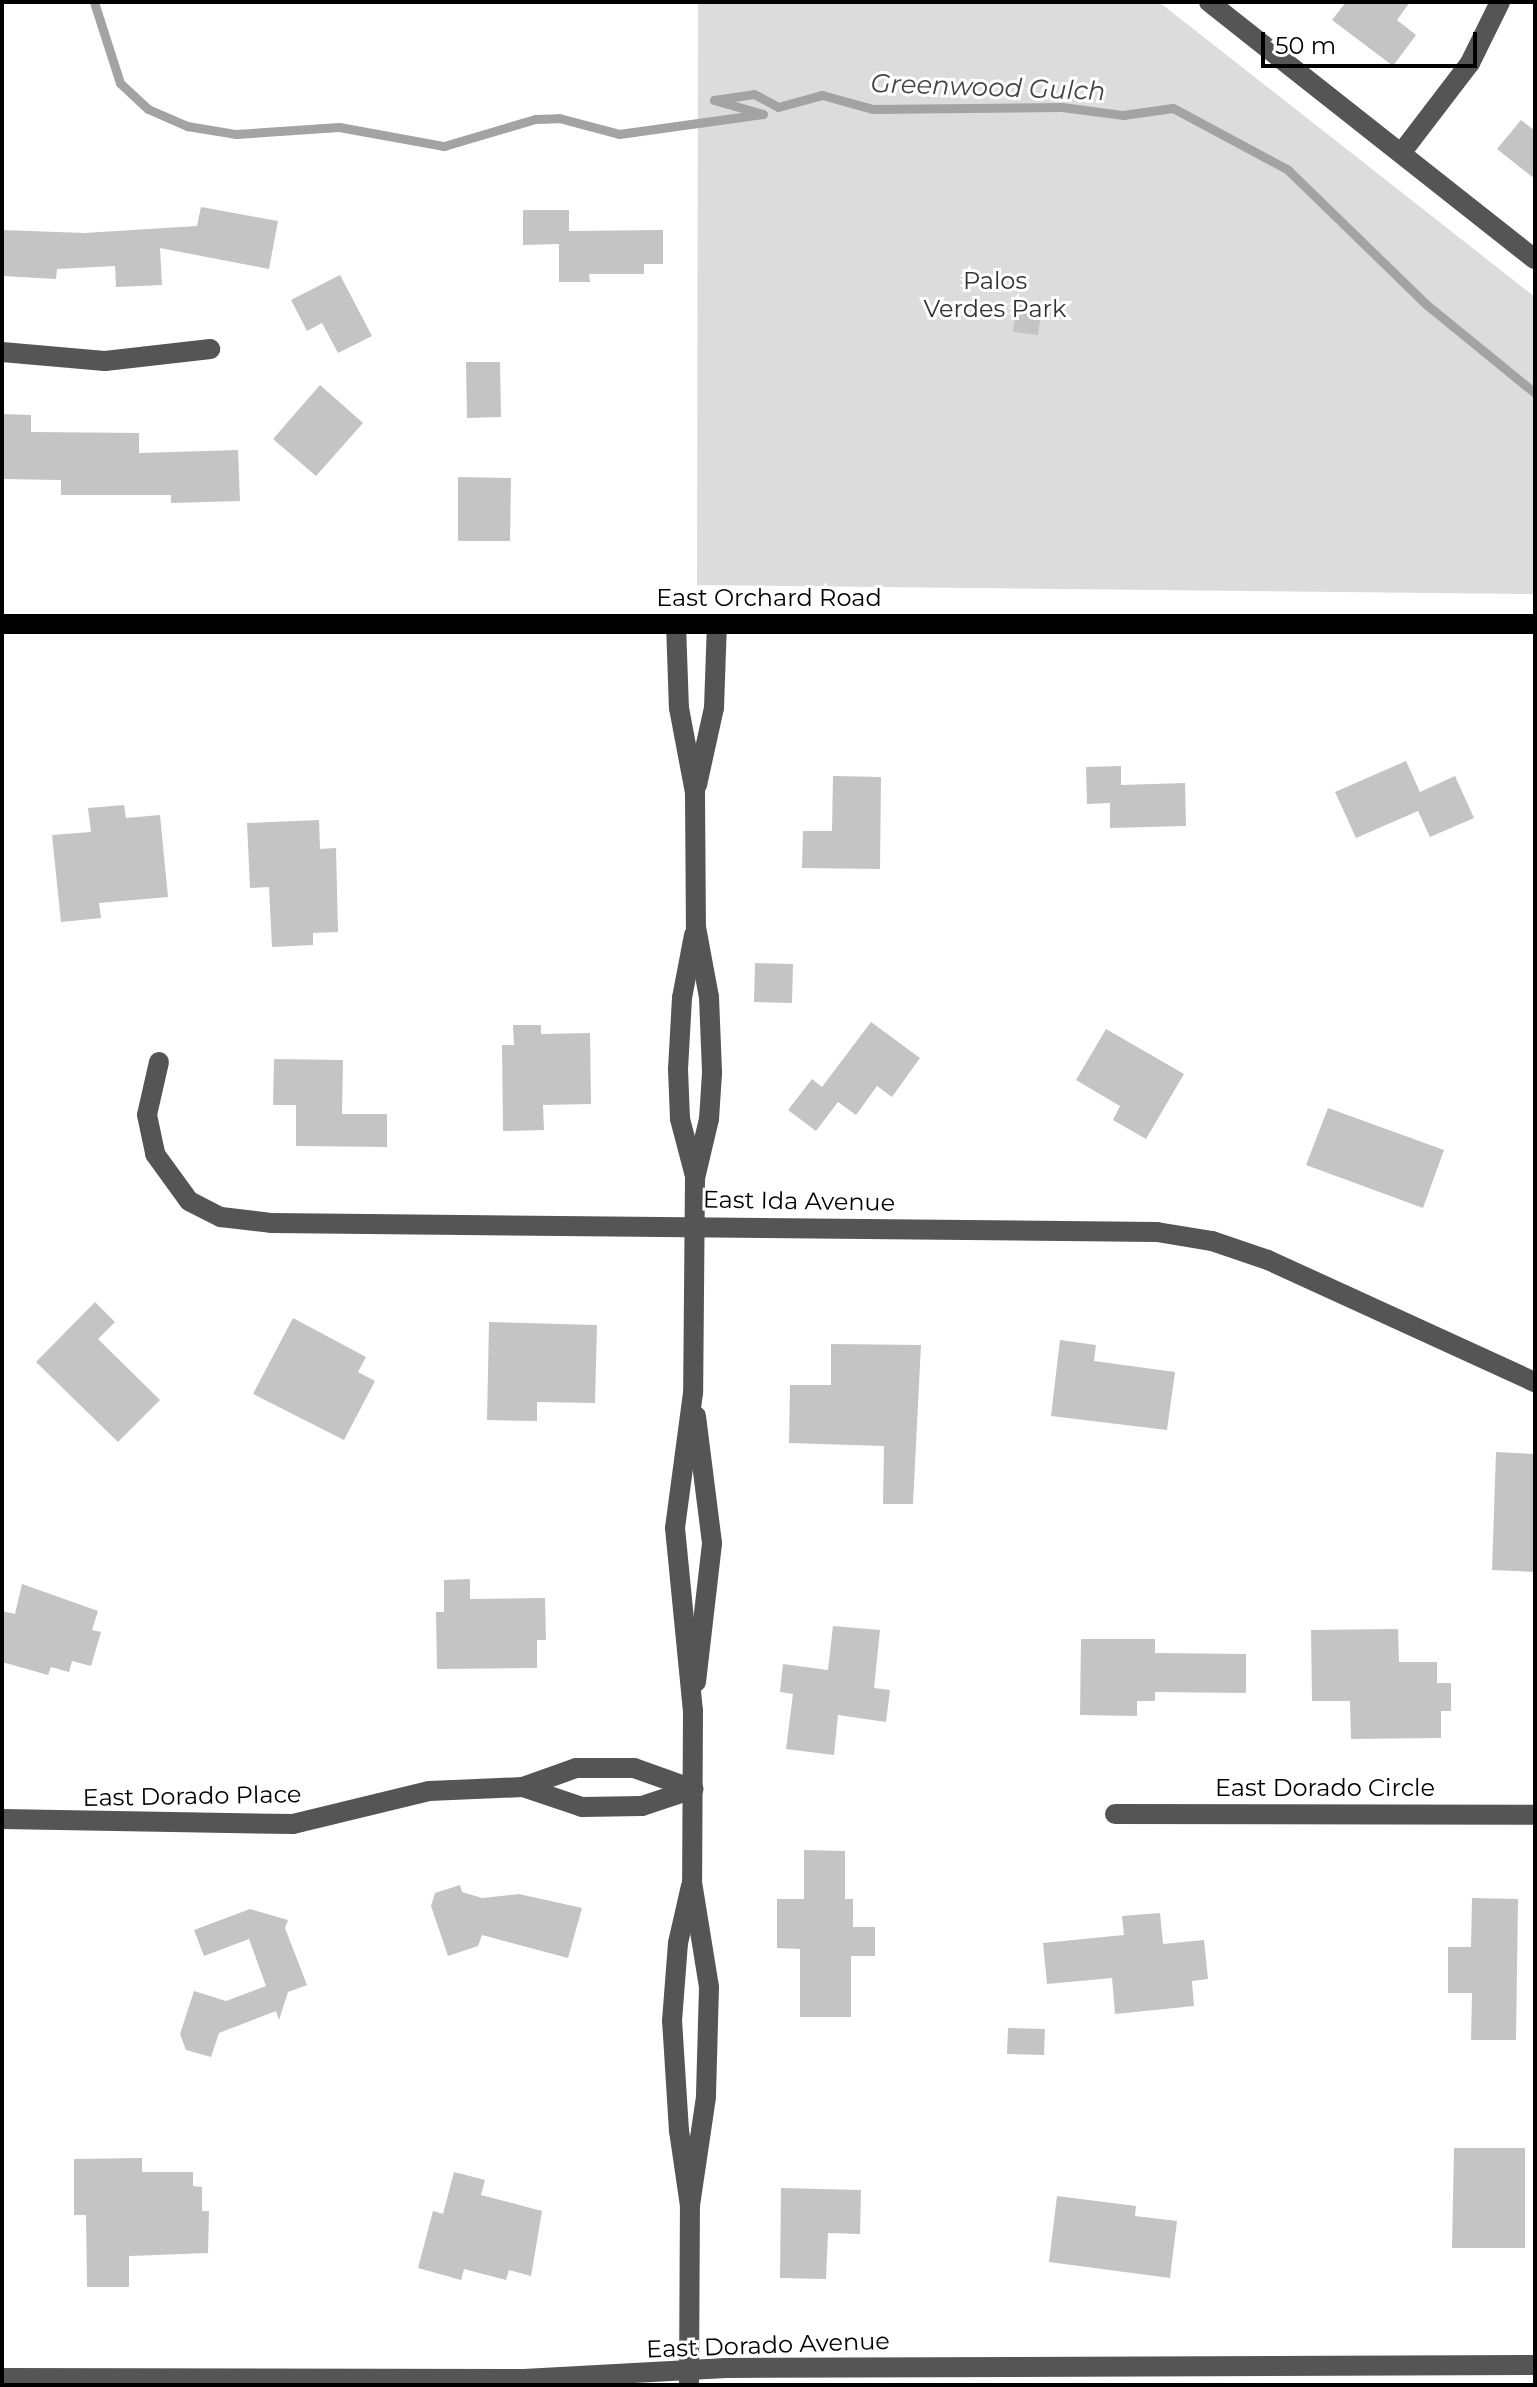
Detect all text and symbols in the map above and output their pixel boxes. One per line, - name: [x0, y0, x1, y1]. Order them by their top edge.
- scale bar: [1265, 16, 1481, 66]
- text: 50 m: [1275, 31, 1336, 60]
- water label: Greenwood Gulch: [870, 68, 1106, 108]
- park label: Palos Verdes Park: [924, 267, 1066, 323]
- street label: East Orchard Road: [656, 584, 882, 612]
- street label: East Ida Avenue: [703, 1185, 895, 1217]
- street label: East Dorado Circle: [1215, 1774, 1435, 1802]
- street label: East Dorado Place: [82, 1780, 302, 1812]
- street label: East Dorado Avenue: [646, 2326, 890, 2364]

